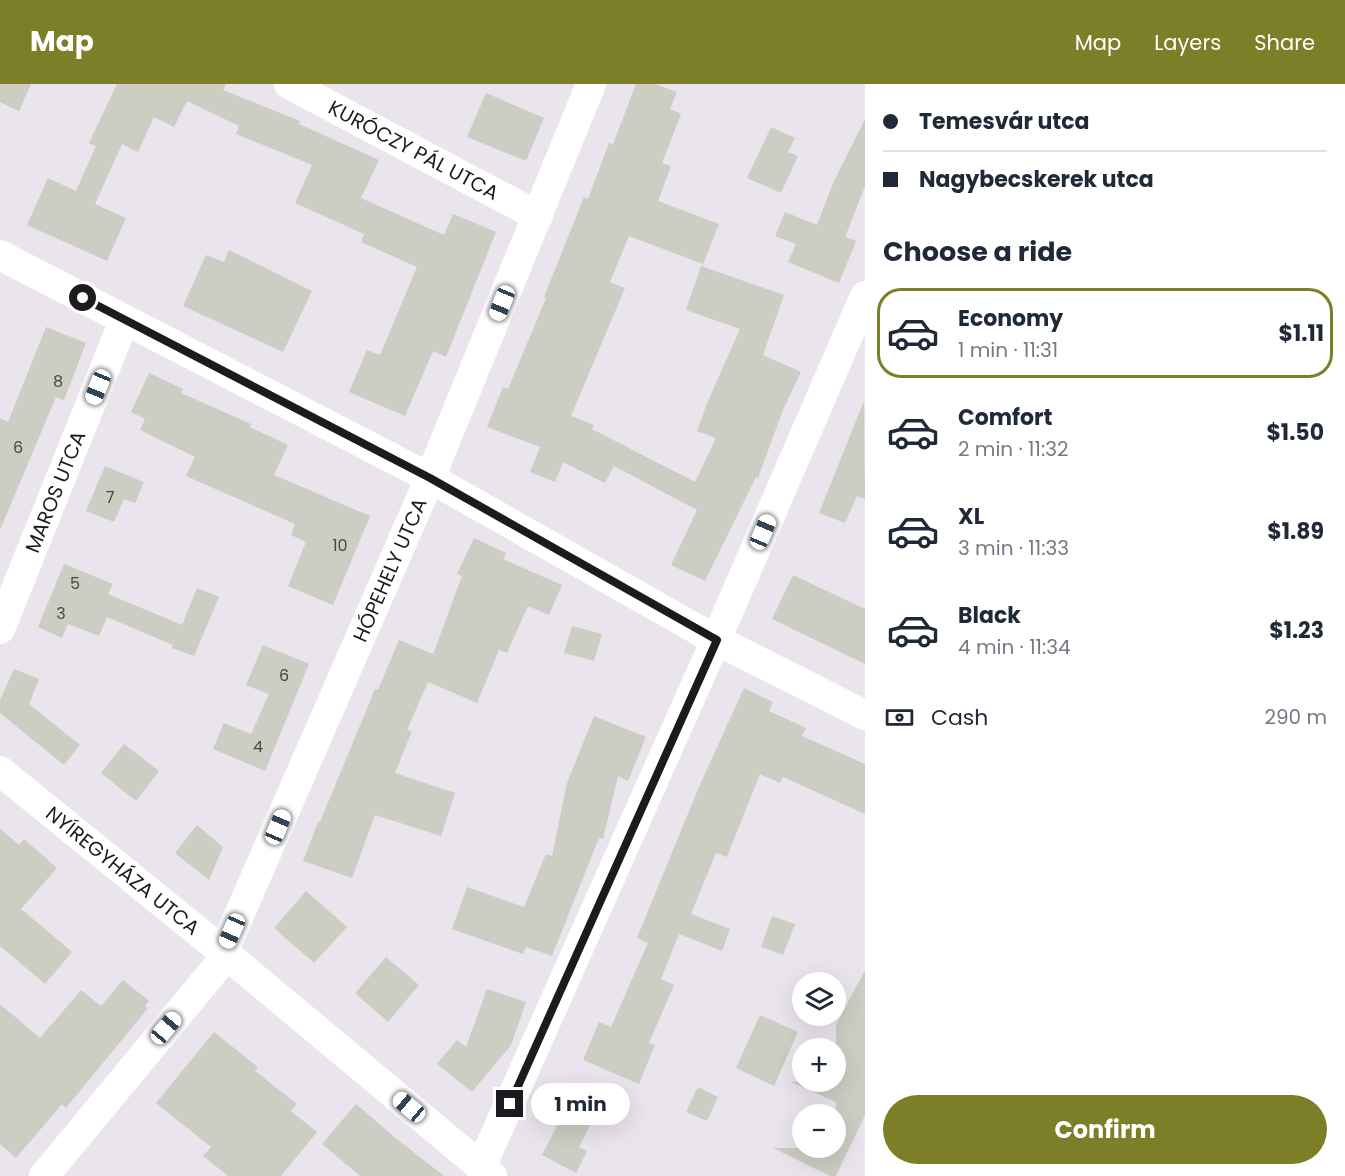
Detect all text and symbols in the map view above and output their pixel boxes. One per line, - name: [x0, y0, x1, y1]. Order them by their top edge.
- text: Map: [30, 22, 94, 61]
- text: Map: [1075, 28, 1121, 57]
- text: Layers: [1154, 28, 1221, 57]
- text: Share: [1254, 28, 1315, 57]
- street label: KURÓCZY PÁL UTCA: [324, 93, 504, 207]
- text: Temesvár utca: [919, 106, 1089, 137]
- text: Nagybecskerek utca: [919, 164, 1154, 195]
- text: Choose a ride: [883, 233, 1072, 270]
- car: [487, 283, 517, 323]
- route start: [69, 284, 96, 311]
- text: Economy: [958, 303, 1063, 334]
- icon: car: [886, 306, 940, 360]
- text: $1.11: [1279, 318, 1324, 349]
- text: 1 min · 11:31: [958, 336, 1058, 364]
- car: [83, 367, 113, 407]
- house number: 8: [53, 370, 63, 393]
- text: Comfort: [958, 402, 1052, 433]
- icon: car: [886, 405, 940, 459]
- text: $1.50: [1266, 417, 1324, 448]
- street label: MAROS UTCA: [18, 427, 92, 557]
- text: 2 min · 11:32: [958, 435, 1068, 463]
- house number: 6: [13, 436, 23, 459]
- house number: 7: [106, 486, 115, 509]
- street label: HÓPEHELY UTCA: [346, 493, 434, 646]
- text: XL: [958, 501, 984, 532]
- icon: car: [886, 504, 940, 558]
- car: [748, 512, 778, 552]
- text: $1.89: [1267, 516, 1324, 547]
- house number: 10: [332, 534, 348, 557]
- text: 3 min · 11:33: [958, 534, 1069, 562]
- house number: 5: [70, 572, 80, 595]
- text: Black: [958, 600, 1021, 631]
- house number: 3: [56, 602, 66, 625]
- icon: car: [886, 603, 940, 657]
- text: $1.23: [1269, 615, 1324, 646]
- text: 4 min · 11:34: [958, 633, 1071, 661]
- house number: 6: [279, 664, 289, 687]
- icon: cash: [883, 701, 916, 734]
- text: Cash: [931, 702, 988, 733]
- text: 290 m: [1264, 703, 1327, 731]
- house number: 4: [253, 735, 263, 758]
- street label: NYÍREGYHÁZA UTCA: [40, 800, 206, 941]
- car: [263, 807, 293, 847]
- car: [216, 911, 248, 951]
- map controls: [792, 972, 846, 1158]
- button: layers: [792, 972, 846, 1026]
- car: [148, 1008, 184, 1048]
- button: +: [792, 1038, 846, 1092]
- callout: 1 min: [531, 1083, 630, 1125]
- car: [389, 1089, 429, 1125]
- route end: [496, 1090, 523, 1117]
- text: 1 min: [554, 1090, 607, 1118]
- button: Confirm: [883, 1095, 1327, 1164]
- button: −: [792, 1104, 846, 1158]

